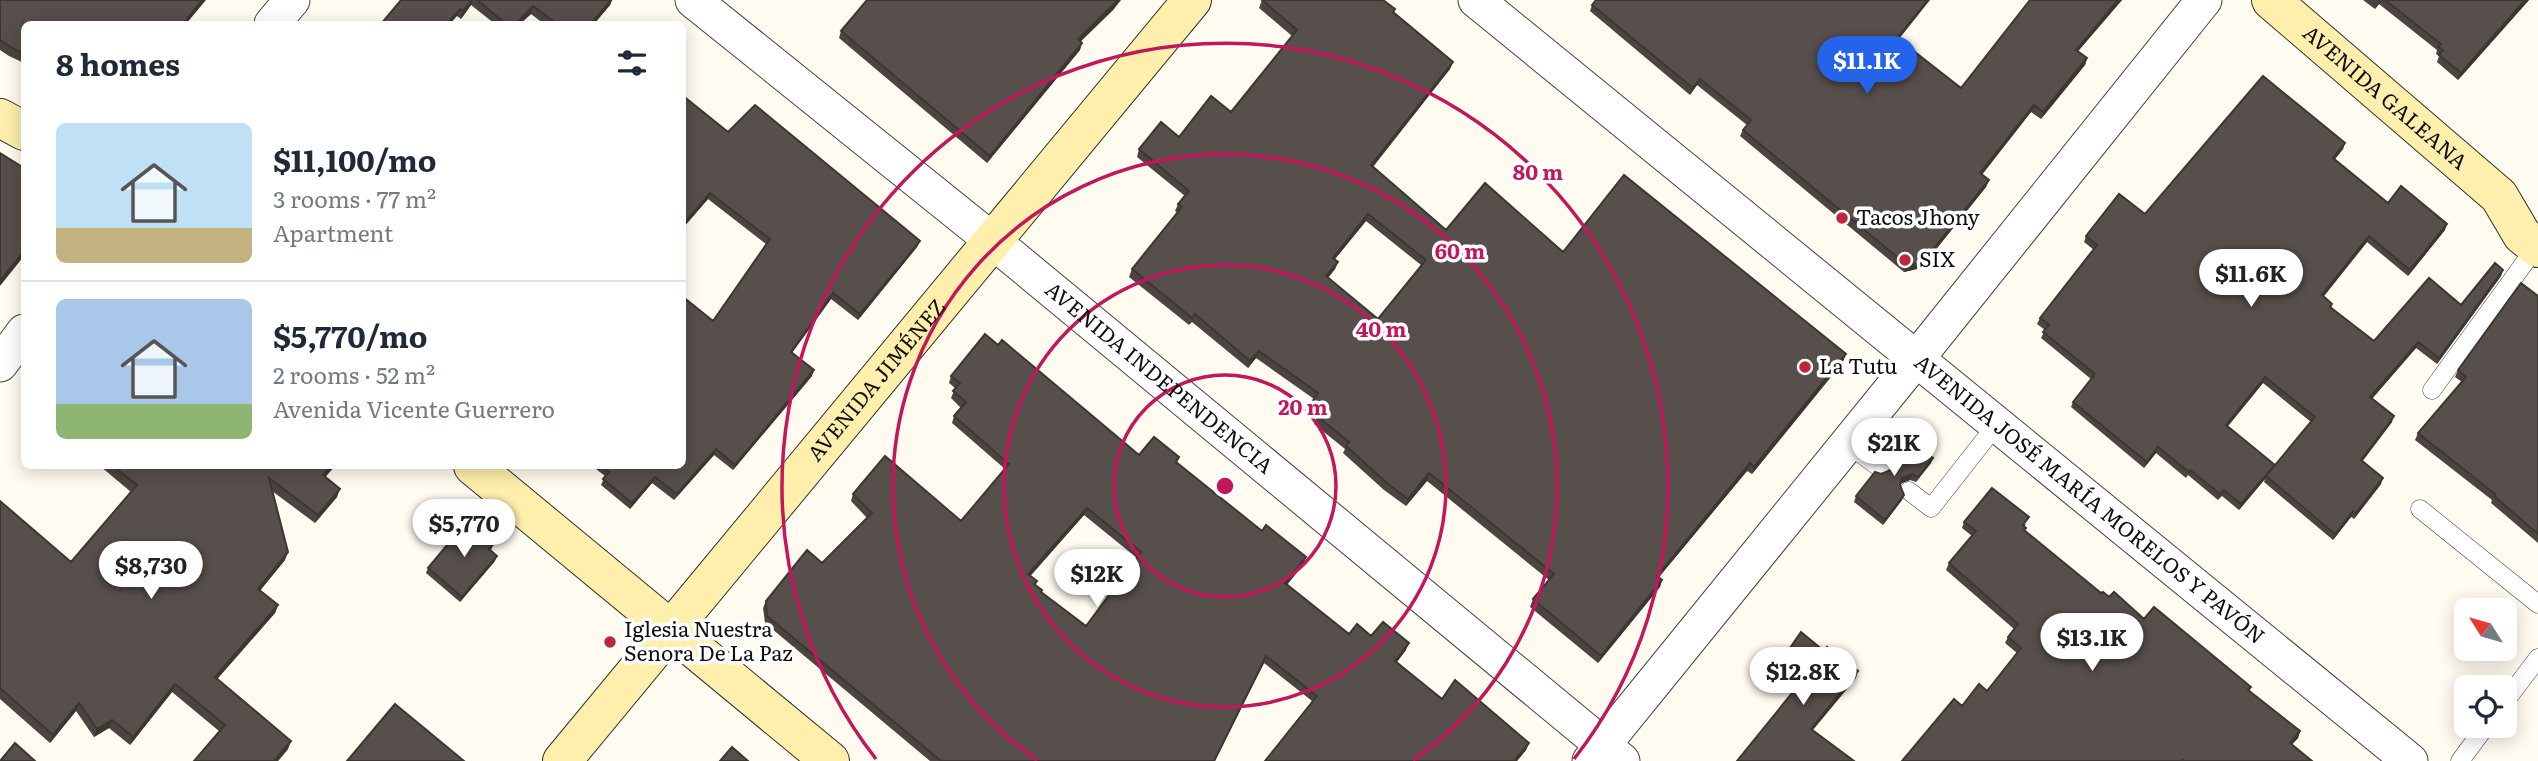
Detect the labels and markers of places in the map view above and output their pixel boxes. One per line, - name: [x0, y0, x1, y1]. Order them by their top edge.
- pin: $11.1K: [1810, 36, 1924, 96]
- place label: Tacos Jhony: [1856, 200, 1981, 231]
- marker: Tacos Jhony: [1834, 210, 1850, 226]
- place label: SIX: [1919, 242, 1955, 273]
- pin: $11.6K: [2194, 250, 2308, 309]
- marker: SIX: [1897, 252, 1913, 268]
- place label: La Tutu: [1819, 349, 1897, 380]
- marker: La Tutu: [1797, 359, 1813, 375]
- pin: $21K: [1853, 419, 1935, 478]
- centre of rings: [1213, 474, 1237, 498]
- pin: $5,770: [407, 500, 521, 559]
- pin: $8,730: [94, 542, 208, 601]
- pin: $12K: [1056, 550, 1138, 609]
- place label: Iglesia Nuestra Senora De La Paz: [624, 612, 793, 667]
- pin: $13.1K: [2035, 614, 2149, 673]
- marker: Iglesia Nuestra Senora De La Paz: [602, 634, 618, 650]
- pin: $12.8K: [1746, 648, 1860, 707]

